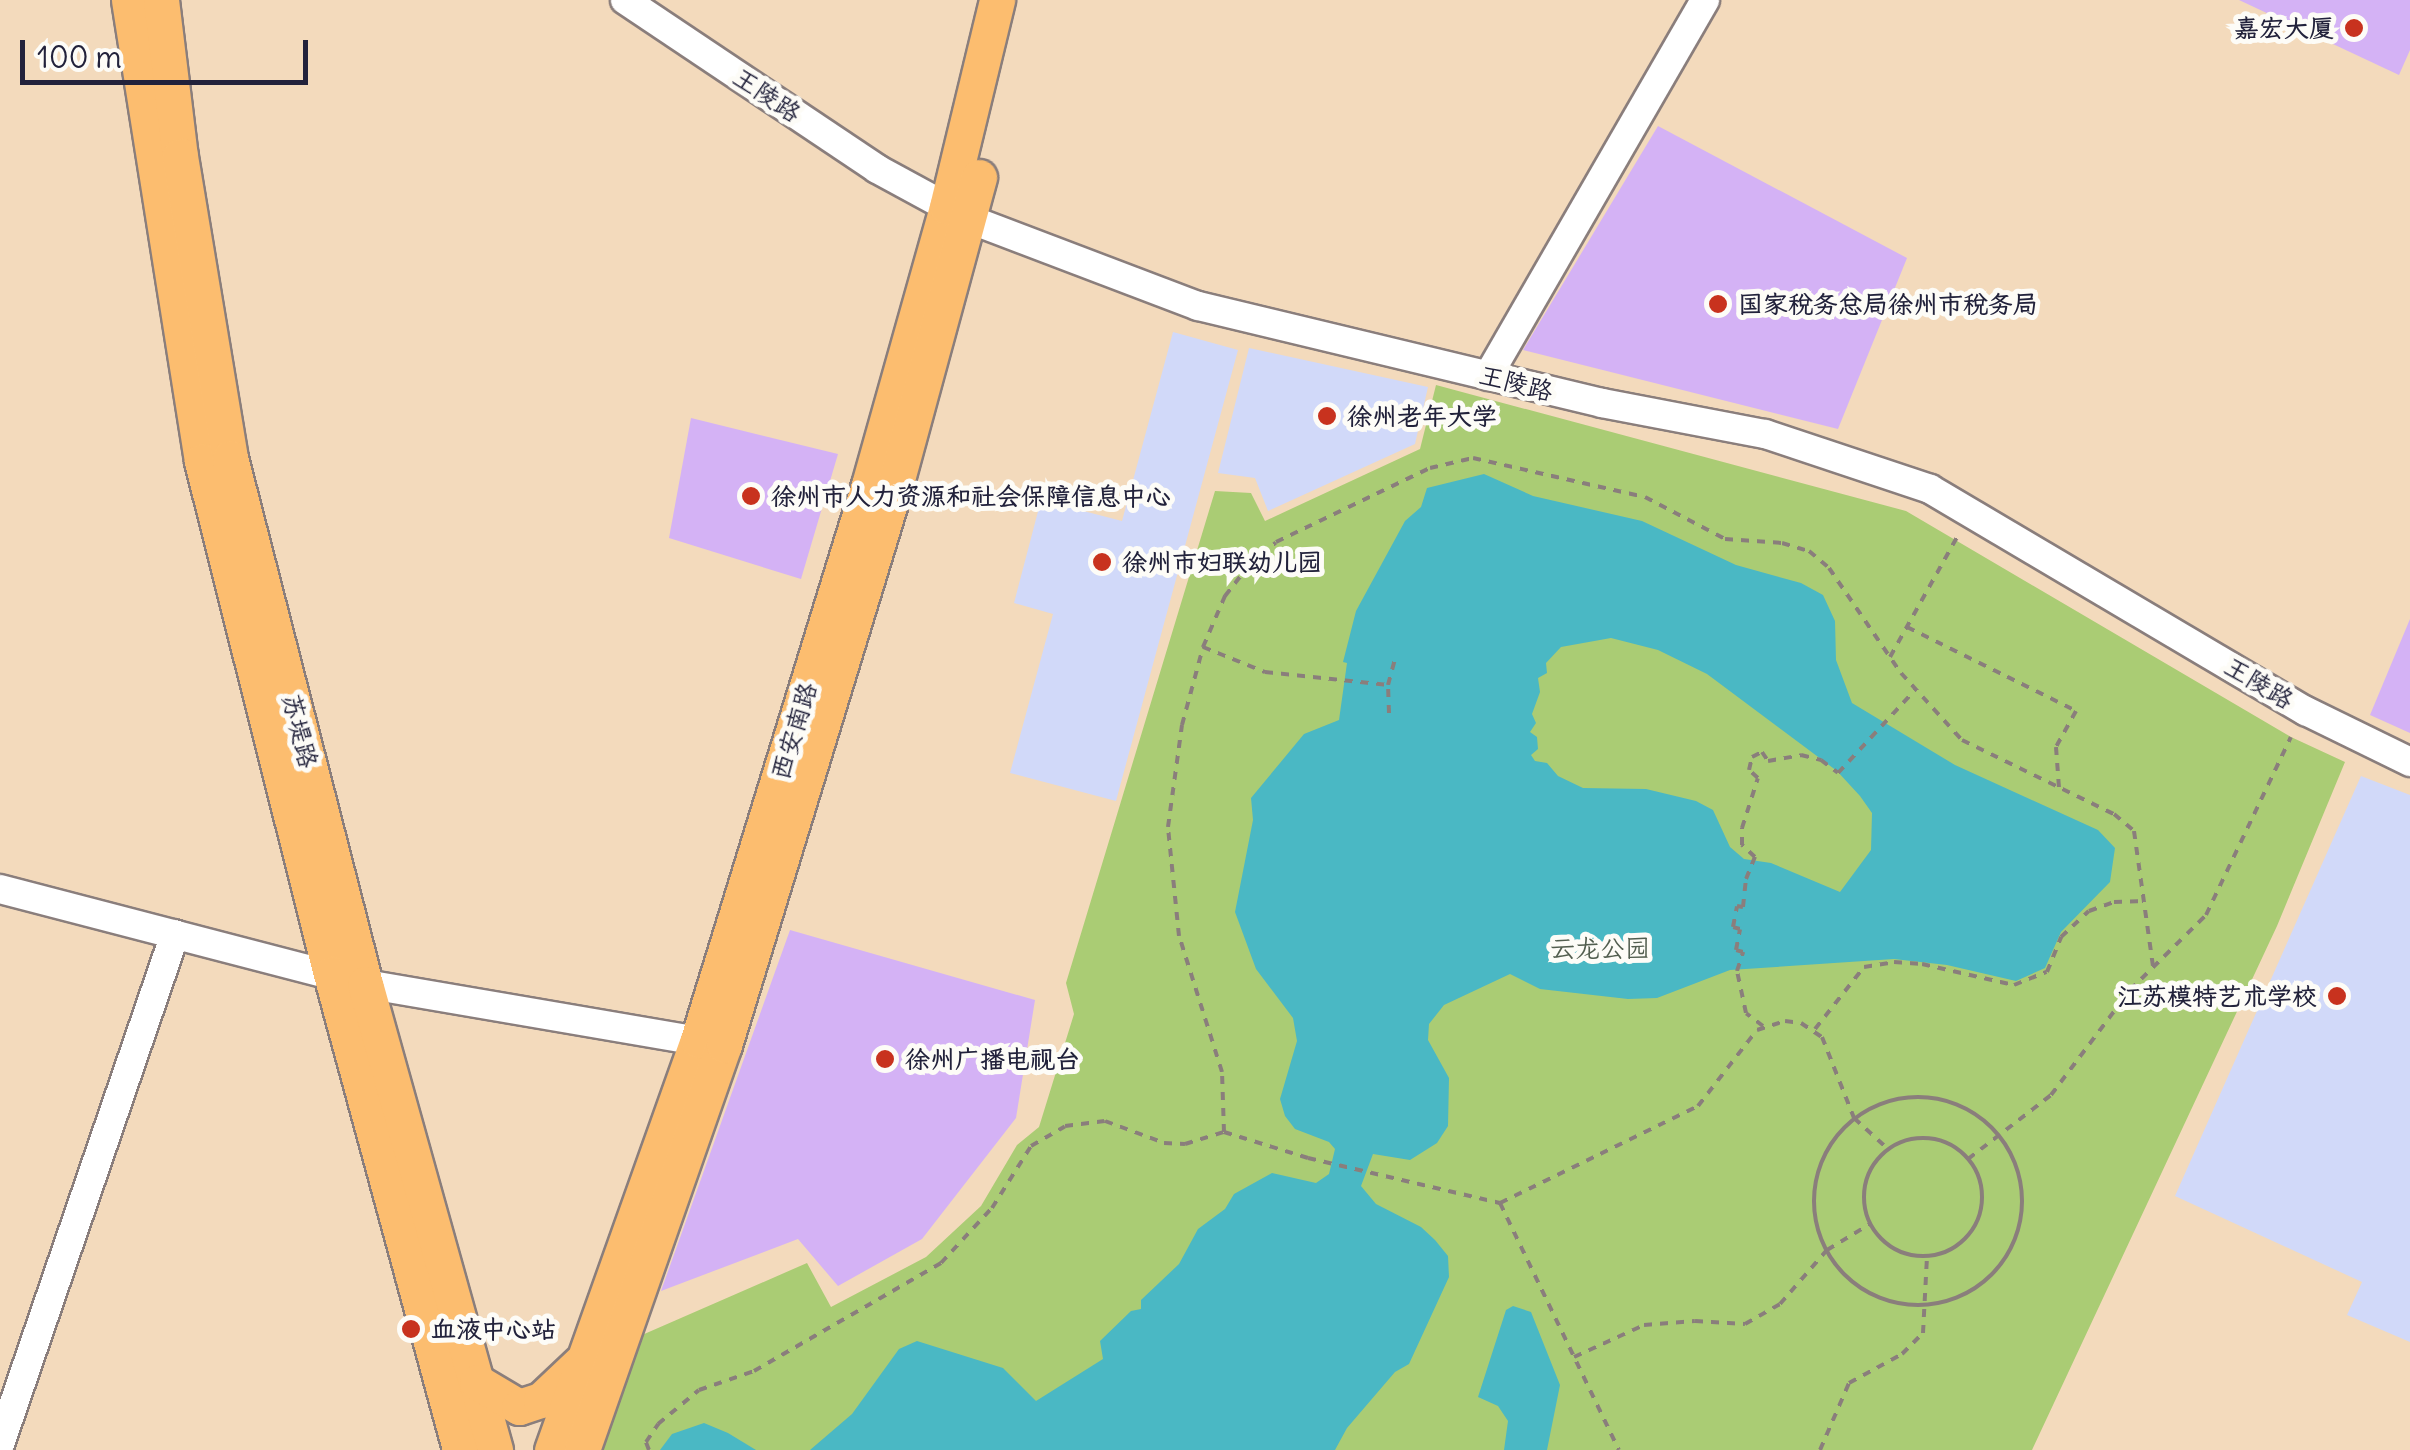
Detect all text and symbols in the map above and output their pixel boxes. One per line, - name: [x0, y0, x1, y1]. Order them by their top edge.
- place label: 嘉宏大厦: [2234, 13, 2334, 43]
- marker: 嘉宏大厦: [2343, 17, 2365, 39]
- scale bar: [25, 20, 312, 82]
- text: 100 m: [37, 38, 122, 76]
- street label: 王陵路: [728, 62, 806, 128]
- place label: 国家税务总局徐州市税务局: [1738, 289, 2038, 319]
- marker: 国家税务总局徐州市税务局: [1707, 293, 1729, 315]
- street label: 王陵路: [1476, 359, 1556, 407]
- place label: 徐州老年大学: [1347, 401, 1497, 431]
- marker: 徐州老年大学: [1316, 405, 1338, 427]
- place label: 徐州市人力资源和社会保障信息中心: [771, 481, 1171, 511]
- marker: 徐州市人力资源和社会保障信息中心: [740, 485, 762, 507]
- place label: 徐州市妇联幼儿园: [1122, 547, 1322, 577]
- marker: 徐州市妇联幼儿园: [1091, 551, 1113, 573]
- street label: 王陵路: [2219, 651, 2299, 715]
- street label: 西安南路: [765, 679, 823, 783]
- street label: 苏堤路: [276, 691, 324, 771]
- park label: 云龙公园: [1550, 933, 1650, 963]
- place label: 江苏模特艺术学校: [2117, 981, 2317, 1011]
- marker: 江苏模特艺术学校: [2326, 985, 2348, 1007]
- place label: 徐州广播电视台: [905, 1044, 1080, 1074]
- marker: 徐州广播电视台: [874, 1048, 896, 1070]
- place label: 血液中心站: [431, 1314, 556, 1344]
- marker: 血液中心站: [400, 1318, 422, 1340]

